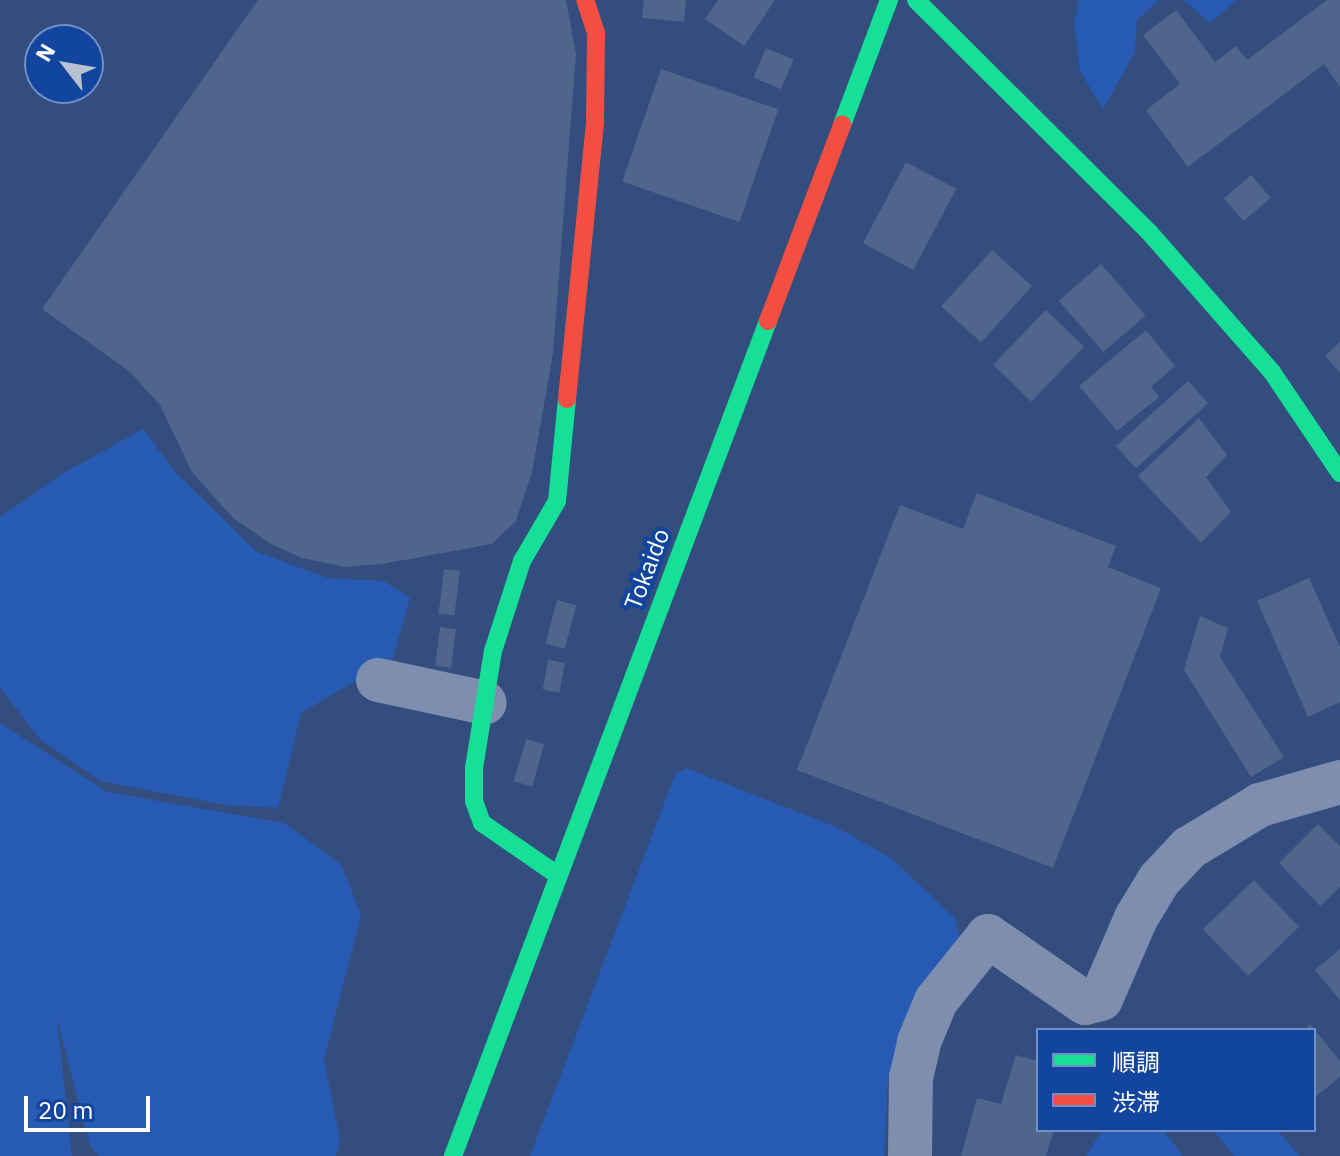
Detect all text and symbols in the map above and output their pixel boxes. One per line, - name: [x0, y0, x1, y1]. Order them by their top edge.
- north arrow: [24, 24, 104, 104]
- text: N: [28, 38, 61, 67]
- street label: Tokaido: [618, 524, 676, 614]
- legend: [1036, 1028, 1316, 1132]
- text: 順調: [1112, 1046, 1160, 1078]
- scale bar: [28, 1080, 154, 1130]
- text: 渋滞: [1112, 1086, 1160, 1118]
- text: 20 m: [38, 1094, 93, 1126]

